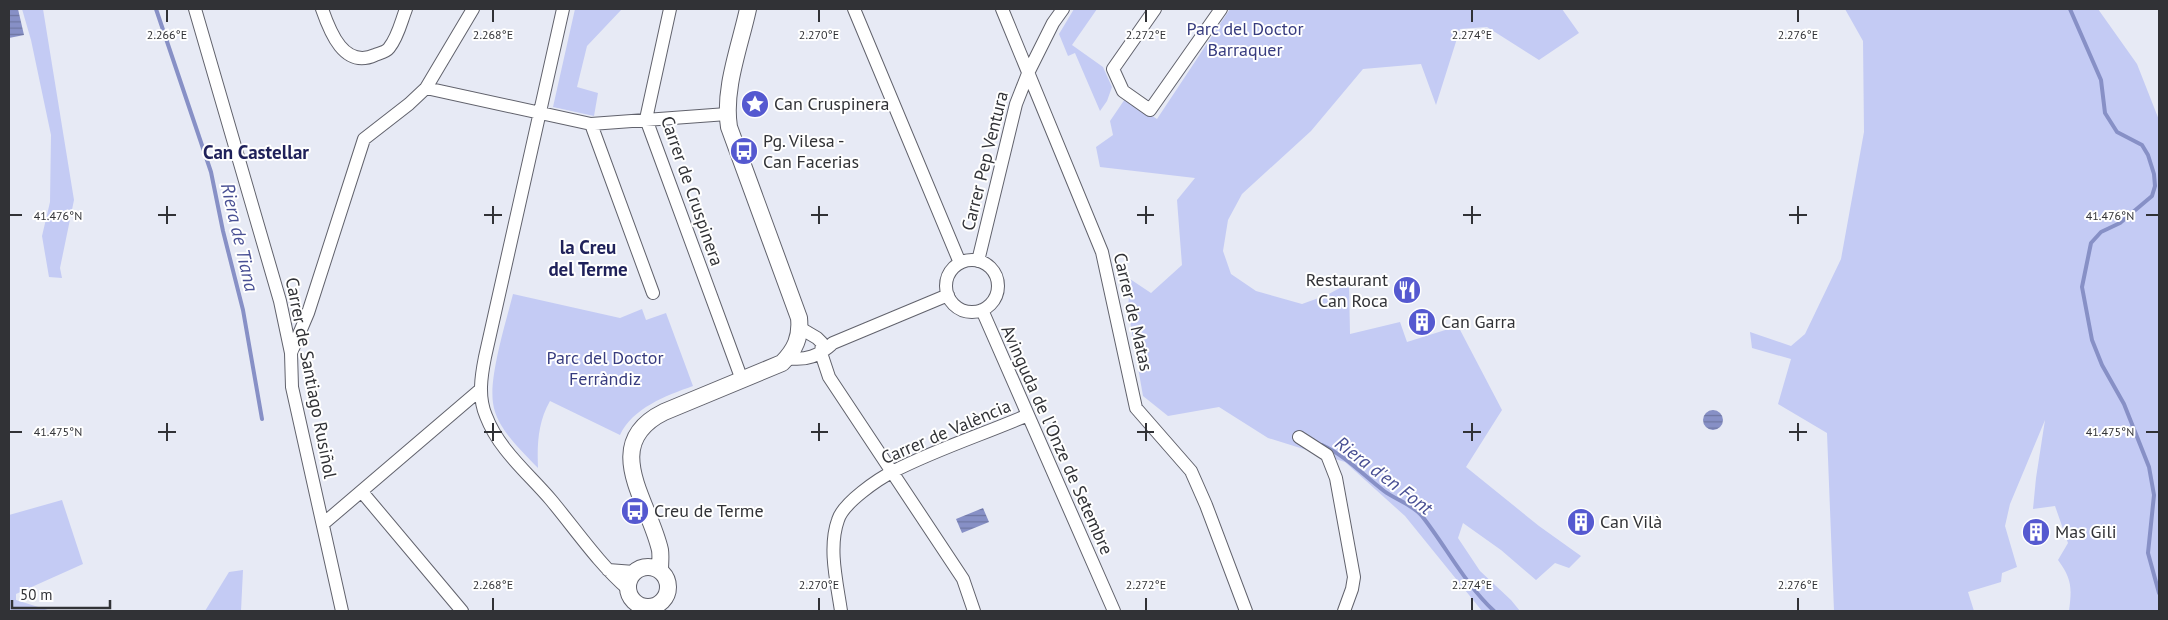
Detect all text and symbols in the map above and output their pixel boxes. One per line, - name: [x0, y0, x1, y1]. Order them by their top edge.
- park label: Parc del Doctor Barraquer: [1186, 17, 1304, 61]
- text: 2.266°E: [147, 27, 187, 42]
- text: 2.268°E: [473, 27, 513, 42]
- text: 2.270°E: [799, 27, 839, 42]
- text: 2.272°E: [1126, 27, 1166, 42]
- text: 2.274°E: [1452, 27, 1492, 42]
- text: 2.276°E: [1778, 27, 1818, 42]
- place icon: Can Cruspinera: [740, 89, 770, 119]
- street label: Carrer Pep Ventura: [956, 89, 1013, 233]
- place label: Can Cruspinera: [774, 92, 890, 115]
- street label: Carrer de Cruspinera: [656, 113, 729, 269]
- place label: Pg. Vilesa - Can Facerias: [763, 129, 859, 173]
- bus stop icon: Pg. Vilesa - Can Facerias: [729, 136, 759, 166]
- district label: Can Castellar: [203, 140, 309, 164]
- water label: Riera de Tiana: [216, 180, 264, 294]
- text: 41.476°N: [34, 208, 82, 223]
- text: 41.476°N: [2086, 208, 2134, 223]
- district label: la Creu del Terme: [548, 235, 628, 281]
- street label: Carrer de Matas: [1109, 251, 1158, 373]
- place label: Restaurant Can Roca: [1306, 268, 1388, 312]
- street label: Carrer de Santiago Rusiñol: [281, 275, 342, 481]
- restaurant icon: Restaurant Can Roca: [1392, 275, 1422, 305]
- building icon: Can Garra: [1407, 307, 1437, 337]
- place label: Can Garra: [1441, 310, 1516, 333]
- street label: Avinguda de l'Onze de Setembre: [996, 321, 1119, 558]
- park label: Parc del Doctor Ferràndiz: [546, 346, 664, 390]
- street label: Carrer de València: [877, 394, 1014, 469]
- text: 41.475°N: [34, 424, 82, 439]
- text: 41.475°N: [2086, 424, 2134, 439]
- water label: Riera d'en Font: [1330, 431, 1438, 520]
- bus stop icon: Creu de Terme: [620, 496, 650, 526]
- place label: Creu de Terme: [654, 499, 764, 522]
- building icon: Can Vilà: [1566, 507, 1596, 537]
- place label: Can Vilà: [1600, 510, 1662, 533]
- building icon: Mas Gili: [2021, 517, 2051, 547]
- place label: Mas Gili: [2055, 520, 2116, 543]
- text: 2.268°E: [473, 577, 513, 592]
- text: 2.270°E: [799, 577, 839, 592]
- text: 2.272°E: [1126, 577, 1166, 592]
- text: 2.274°E: [1452, 577, 1492, 592]
- text: 2.276°E: [1778, 577, 1818, 592]
- scale bar: [12, 578, 110, 610]
- text: 50 m: [20, 585, 53, 604]

